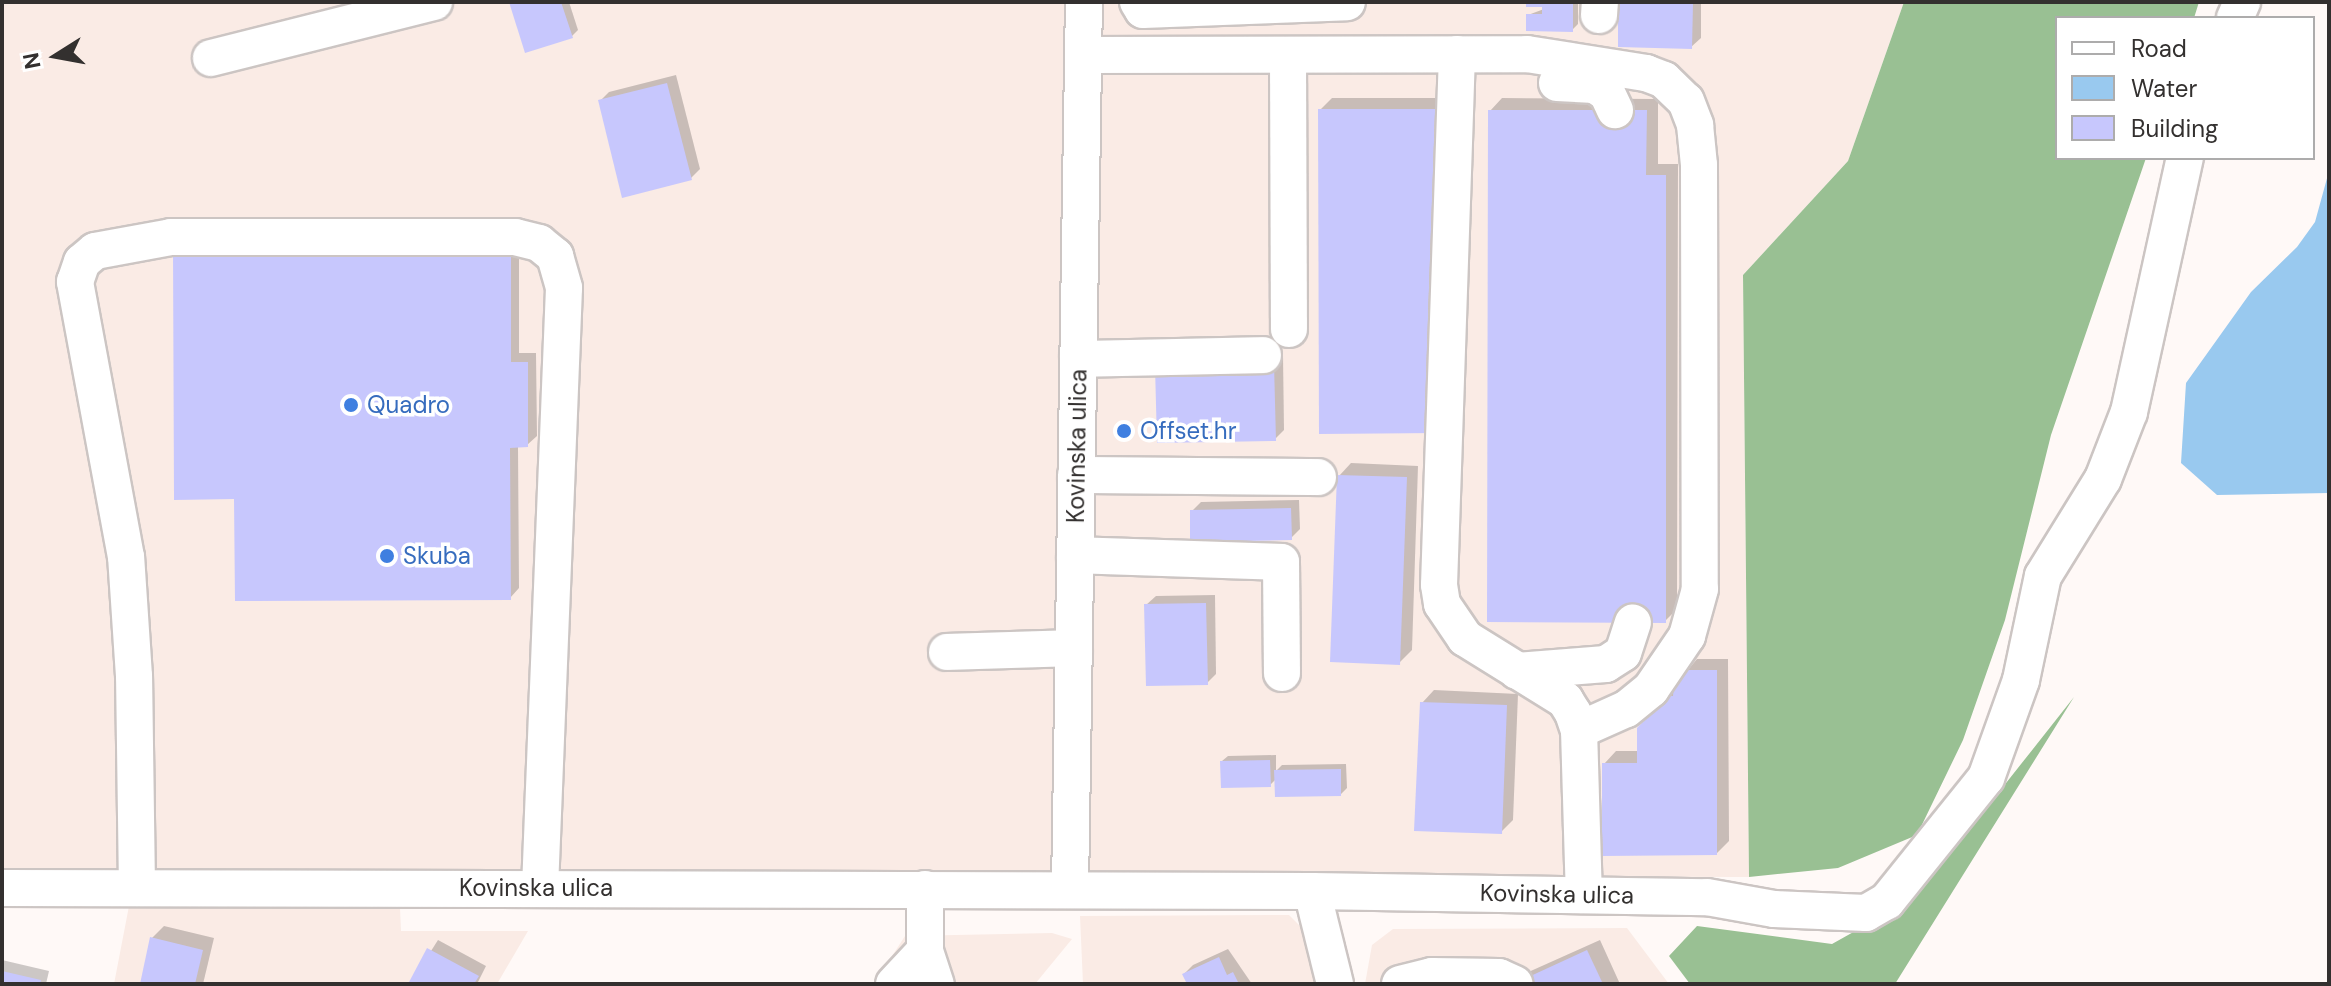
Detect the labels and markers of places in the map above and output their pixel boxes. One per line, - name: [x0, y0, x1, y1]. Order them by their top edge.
- place label: Quadro: [367, 391, 450, 419]
- marker: Quadro: [342, 396, 360, 414]
- place label: Offset.hr: [1140, 417, 1237, 445]
- marker: Offset.hr: [1115, 422, 1133, 440]
- place label: Skuba: [403, 542, 471, 570]
- marker: Skuba: [378, 547, 396, 565]

